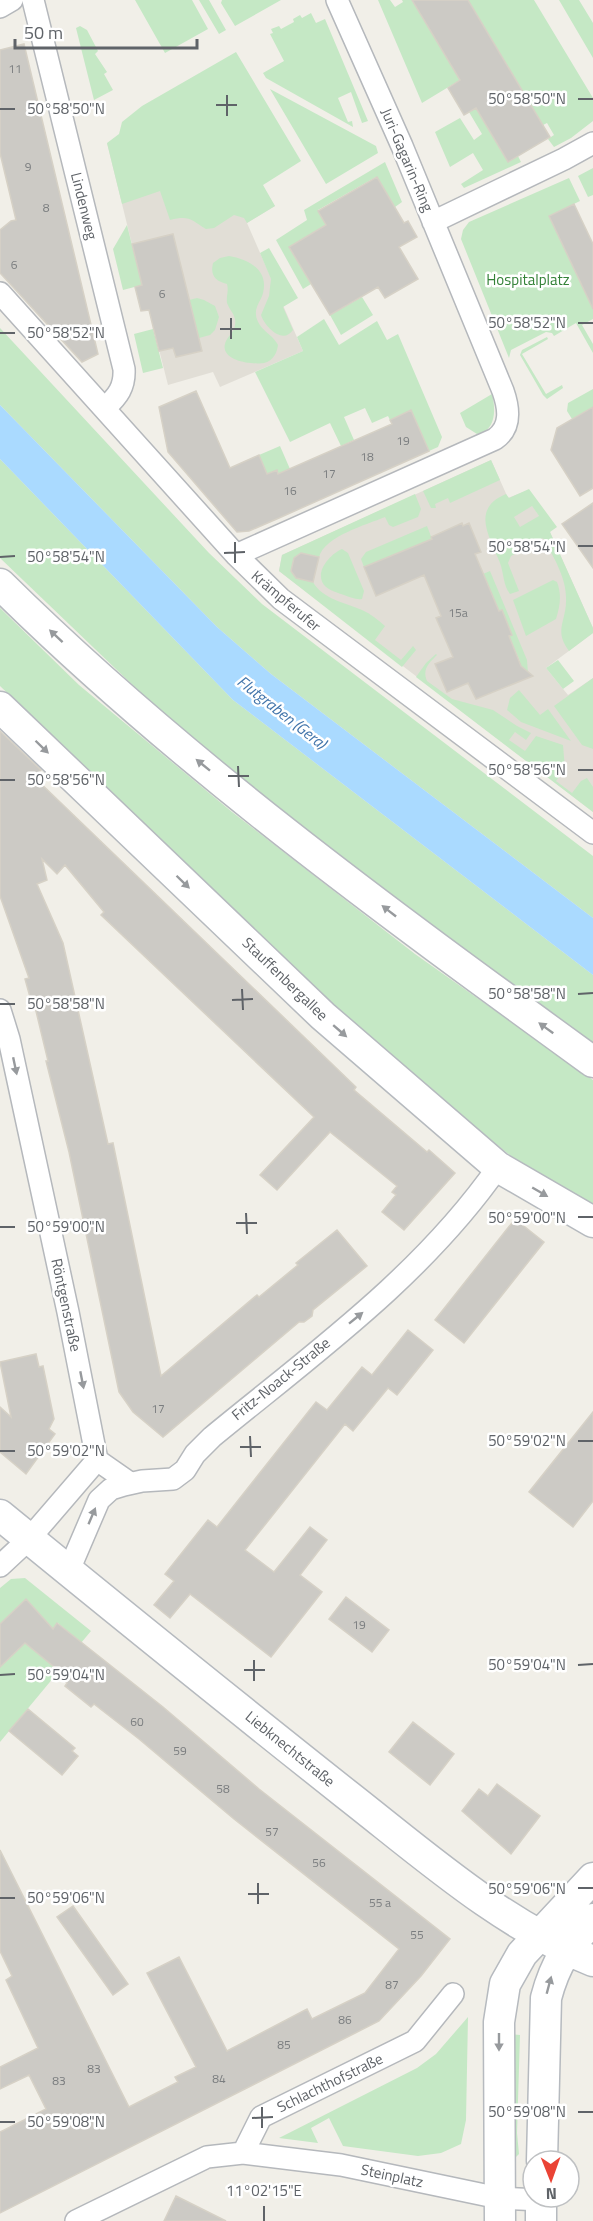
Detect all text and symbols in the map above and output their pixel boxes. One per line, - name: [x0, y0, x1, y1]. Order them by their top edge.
- scale bar: [15, 12, 196, 50]
- text: 50 m: [24, 19, 63, 46]
- house number: 11: [8, 59, 22, 78]
- text: 50°58'50"N: [488, 87, 566, 110]
- text: 50°58'50"N: [27, 97, 105, 120]
- street label: Juri-Gagarin-Ring: [375, 104, 440, 216]
- house number: 9: [25, 157, 32, 176]
- street label: Lindenweg: [65, 170, 104, 242]
- house number: 8: [43, 198, 50, 217]
- house number: 6: [11, 255, 18, 274]
- park label: Hospitalplatz: [486, 268, 570, 291]
- house number: 6: [159, 284, 166, 303]
- text: 50°58'52"N: [488, 311, 566, 334]
- text: 50°58'52"N: [27, 321, 105, 344]
- house number: 19: [396, 431, 410, 450]
- house number: 18: [360, 447, 374, 466]
- house number: 17: [322, 464, 336, 483]
- house number: 16: [283, 481, 297, 500]
- text: 50°58'54"N: [488, 535, 566, 558]
- text: 50°58'54"N: [27, 545, 105, 568]
- street label: Krämpferufer: [246, 565, 326, 637]
- house number: 15a: [448, 603, 468, 622]
- one-way arrow: [49, 629, 64, 643]
- water label: Flutgraben (Gera): [232, 669, 333, 755]
- one-way arrow: [35, 740, 50, 754]
- one-way arrow: [195, 758, 211, 771]
- text: 50°58'56"N: [488, 758, 566, 781]
- text: 50°58'56"N: [27, 768, 105, 791]
- one-way arrow: [175, 875, 190, 888]
- one-way arrow: [381, 905, 397, 918]
- street label: Stauffenbergallee: [237, 931, 334, 1026]
- text: 50°58'58"N: [488, 982, 566, 1005]
- text: 50°58'58"N: [27, 992, 105, 1015]
- one-way arrow: [538, 1022, 553, 1034]
- one-way arrow: [332, 1024, 348, 1037]
- one-way arrow: [11, 1057, 21, 1075]
- one-way arrow: [532, 1186, 549, 1196]
- text: 50°59'00"N: [488, 1206, 566, 1229]
- text: 50°59'00"N: [27, 1215, 105, 1238]
- street label: Röntgenstraße: [45, 1256, 88, 1354]
- one-way arrow: [348, 1312, 363, 1325]
- street label: Fritz-Noack-Straße: [226, 1332, 335, 1426]
- one-way arrow: [78, 1371, 87, 1390]
- house number: 17: [151, 1399, 165, 1418]
- text: 50°59'02"N: [488, 1429, 566, 1452]
- text: 50°59'02"N: [27, 1439, 105, 1462]
- one-way arrow: [88, 1507, 97, 1525]
- house number: 19: [352, 1615, 366, 1634]
- text: 50°59'04"N: [488, 1653, 566, 1676]
- text: 50°59'04"N: [27, 1663, 105, 1686]
- street label: Liebknechtstraße: [240, 1705, 340, 1792]
- house number: 60: [130, 1712, 144, 1731]
- house number: 59: [173, 1741, 187, 1760]
- house number: 58: [216, 1779, 230, 1798]
- house number: 57: [265, 1822, 279, 1841]
- house number: 56: [312, 1853, 326, 1872]
- text: 50°59'06"N: [488, 1877, 566, 1900]
- text: 50°59'06"N: [27, 1886, 105, 1909]
- house number: 55 a: [369, 1893, 391, 1912]
- house number: 55: [410, 1925, 424, 1944]
- house number: 87: [385, 1975, 399, 1994]
- one-way arrow: [545, 1976, 554, 1994]
- house number: 86: [338, 2010, 352, 2029]
- one-way arrow: [494, 2032, 504, 2051]
- house number: 85: [277, 2035, 291, 2054]
- street label: Schlachthofstraße: [273, 2047, 387, 2118]
- house number: 83: [87, 2059, 101, 2078]
- house number: 84: [212, 2069, 226, 2088]
- house number: 83: [52, 2071, 66, 2090]
- text: 50°59'08"N: [488, 2100, 566, 2123]
- text: 50°59'08"N: [27, 2110, 105, 2133]
- north arrow: [521, 2149, 581, 2209]
- street label: Steinplatz: [359, 2158, 426, 2193]
- text: 11°02'15"E: [226, 2179, 302, 2202]
- text: N: [546, 2182, 557, 2206]

